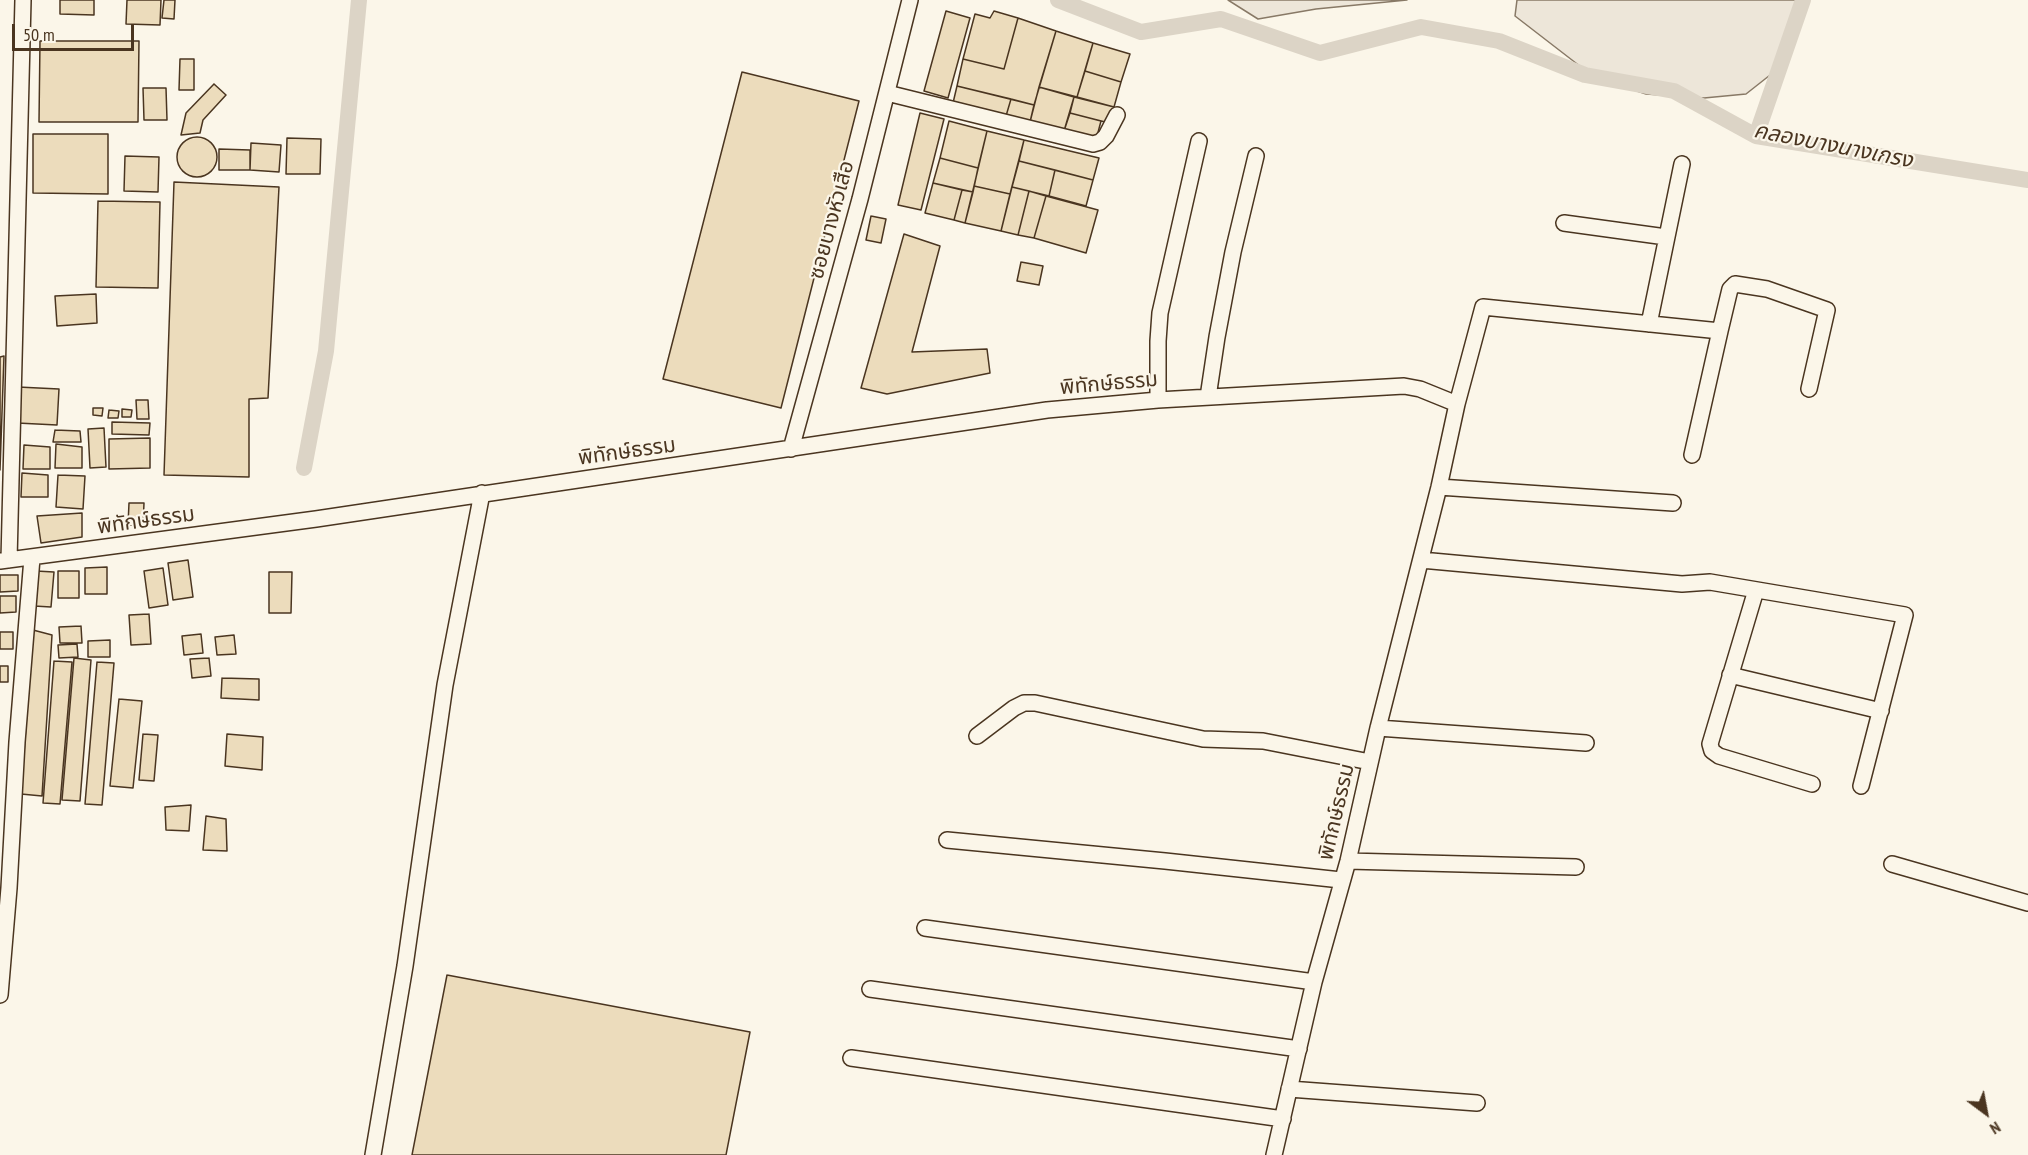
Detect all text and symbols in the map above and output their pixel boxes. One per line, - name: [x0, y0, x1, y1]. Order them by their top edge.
- scale bar: [15, 12, 136, 50]
- text: 50 m: [23, 23, 55, 46]
- water label: คลองบางนางเกรง: [1751, 118, 1915, 174]
- street label: ซอยบางหัวเสือ: [804, 158, 860, 282]
- street label: พิทักษ์ธรรม: [1059, 367, 1159, 401]
- street label: พิทักษ์ธรรม: [577, 433, 677, 471]
- street label: พิทักษ์ธรรม: [96, 502, 196, 540]
- street label: พิทักษ์ธรรม: [1314, 761, 1360, 863]
- north arrow: [1956, 1083, 2016, 1143]
- text: N: [1987, 1117, 2005, 1139]

